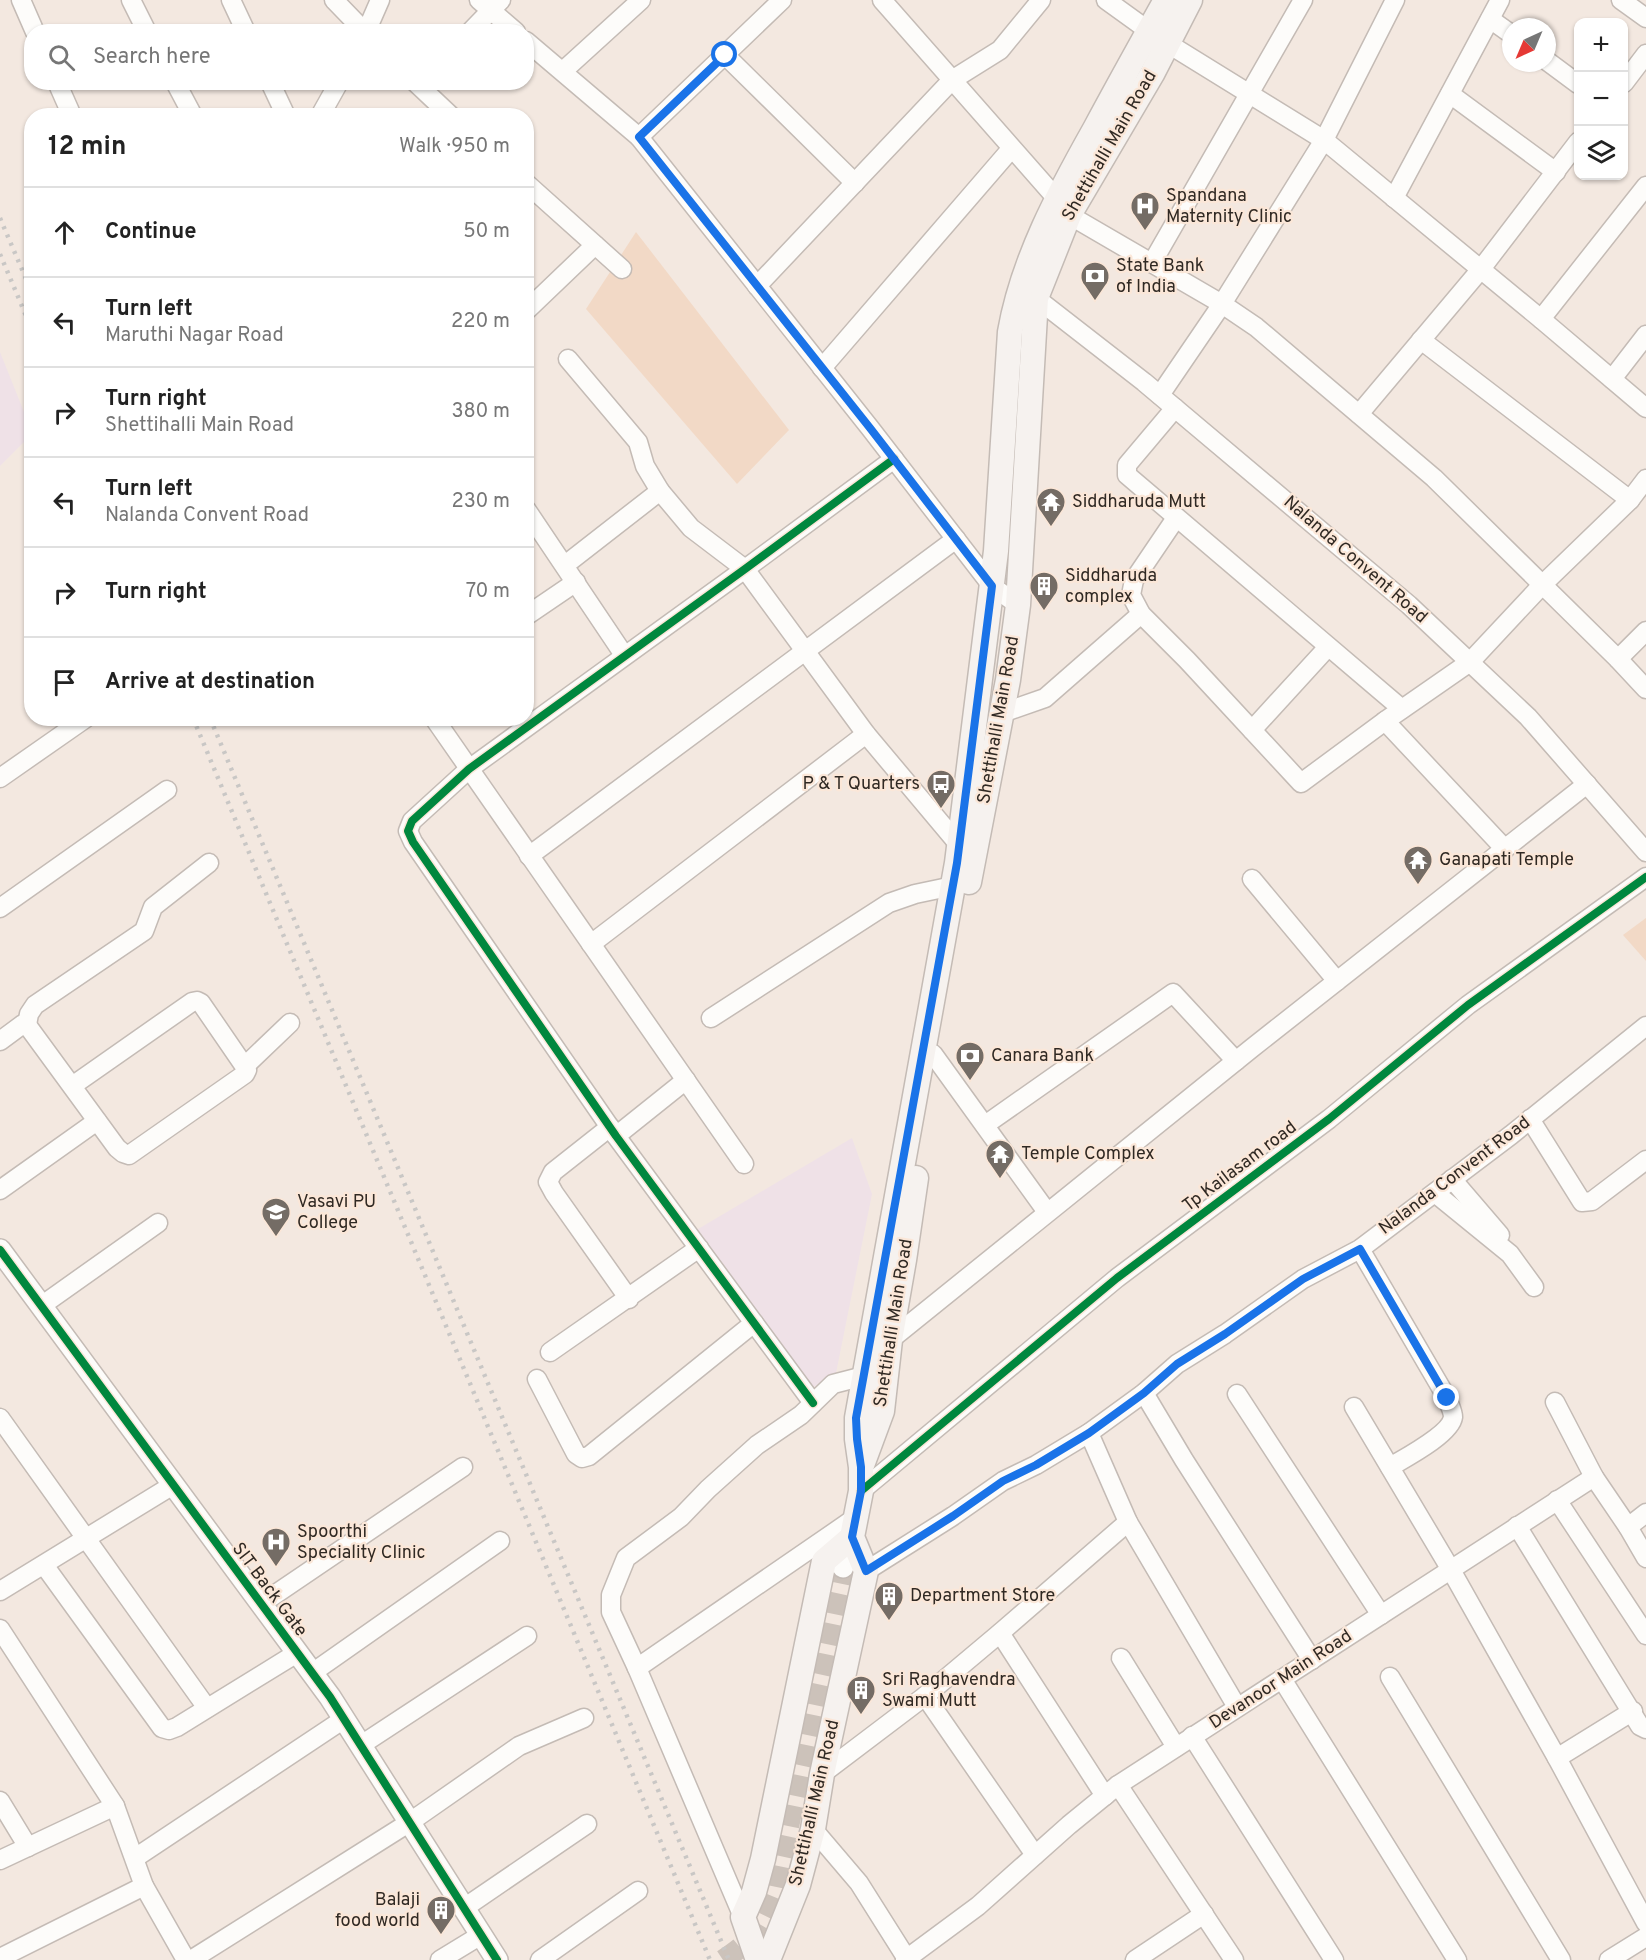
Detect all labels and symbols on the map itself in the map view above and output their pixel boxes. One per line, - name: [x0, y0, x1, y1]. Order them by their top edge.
- north arrow: [1502, 18, 1556, 72]
- route start: [711, 41, 737, 67]
- street label: Shettihalli Main Road: [1057, 67, 1163, 225]
- place label: Spandana Maternity Clinic: [1166, 185, 1292, 229]
- hospital icon: Spandana Maternity Clinic: [1129, 190, 1161, 232]
- place label: State Bank of India: [1116, 255, 1204, 299]
- bank icon: State Bank of India: [1079, 260, 1111, 302]
- temple icon: Siddharuda Mutt: [1035, 486, 1067, 528]
- place label: Siddharuda Mutt: [1072, 491, 1206, 514]
- street label: Nalanda Convent Road: [1278, 491, 1432, 629]
- place label: Siddharuda complex: [1065, 565, 1157, 609]
- building icon: Siddharuda complex: [1028, 570, 1060, 612]
- street label: Shettihalli Main Road: [973, 634, 1025, 806]
- bus stop icon: P & T Quarters: [925, 768, 957, 810]
- place label: P & T Quarters: [803, 773, 920, 796]
- temple icon: Ganapati Temple: [1402, 844, 1434, 886]
- place label: Ganapati Temple: [1439, 849, 1574, 872]
- bank icon: Canara Bank: [954, 1040, 986, 1082]
- place label: Canara Bank: [991, 1045, 1094, 1068]
- street label: Nalanda Convent Road: [1375, 1112, 1535, 1240]
- street label: Tp Kailasam road: [1178, 1117, 1302, 1217]
- temple icon: Temple Complex: [984, 1138, 1016, 1180]
- place label: Temple Complex: [1021, 1143, 1155, 1166]
- place label: Vasavi PU College: [297, 1191, 376, 1235]
- school or university icon: Vasavi PU College: [260, 1196, 292, 1238]
- street label: Shettihalli Main Road: [869, 1237, 919, 1409]
- route end: [1433, 1384, 1459, 1410]
- place label: Spoorthi Speciality Clinic: [297, 1521, 425, 1565]
- hospital icon: Spoorthi Speciality Clinic: [260, 1526, 292, 1568]
- street label: SIT Back Gate: [226, 1538, 312, 1642]
- building icon: Department Store: [873, 1580, 905, 1622]
- place label: Department Store: [910, 1585, 1055, 1608]
- street label: Devanoor Main Road: [1205, 1625, 1357, 1735]
- place label: Sri Raghavendra Swami Mutt: [882, 1669, 1015, 1713]
- building icon: Sri Raghavendra Swami Mutt: [845, 1674, 877, 1716]
- street label: Shettihalli Main Road: [785, 1718, 845, 1888]
- place label: Balaji food world: [335, 1889, 420, 1933]
- building icon: Balaji food world: [425, 1894, 457, 1936]

